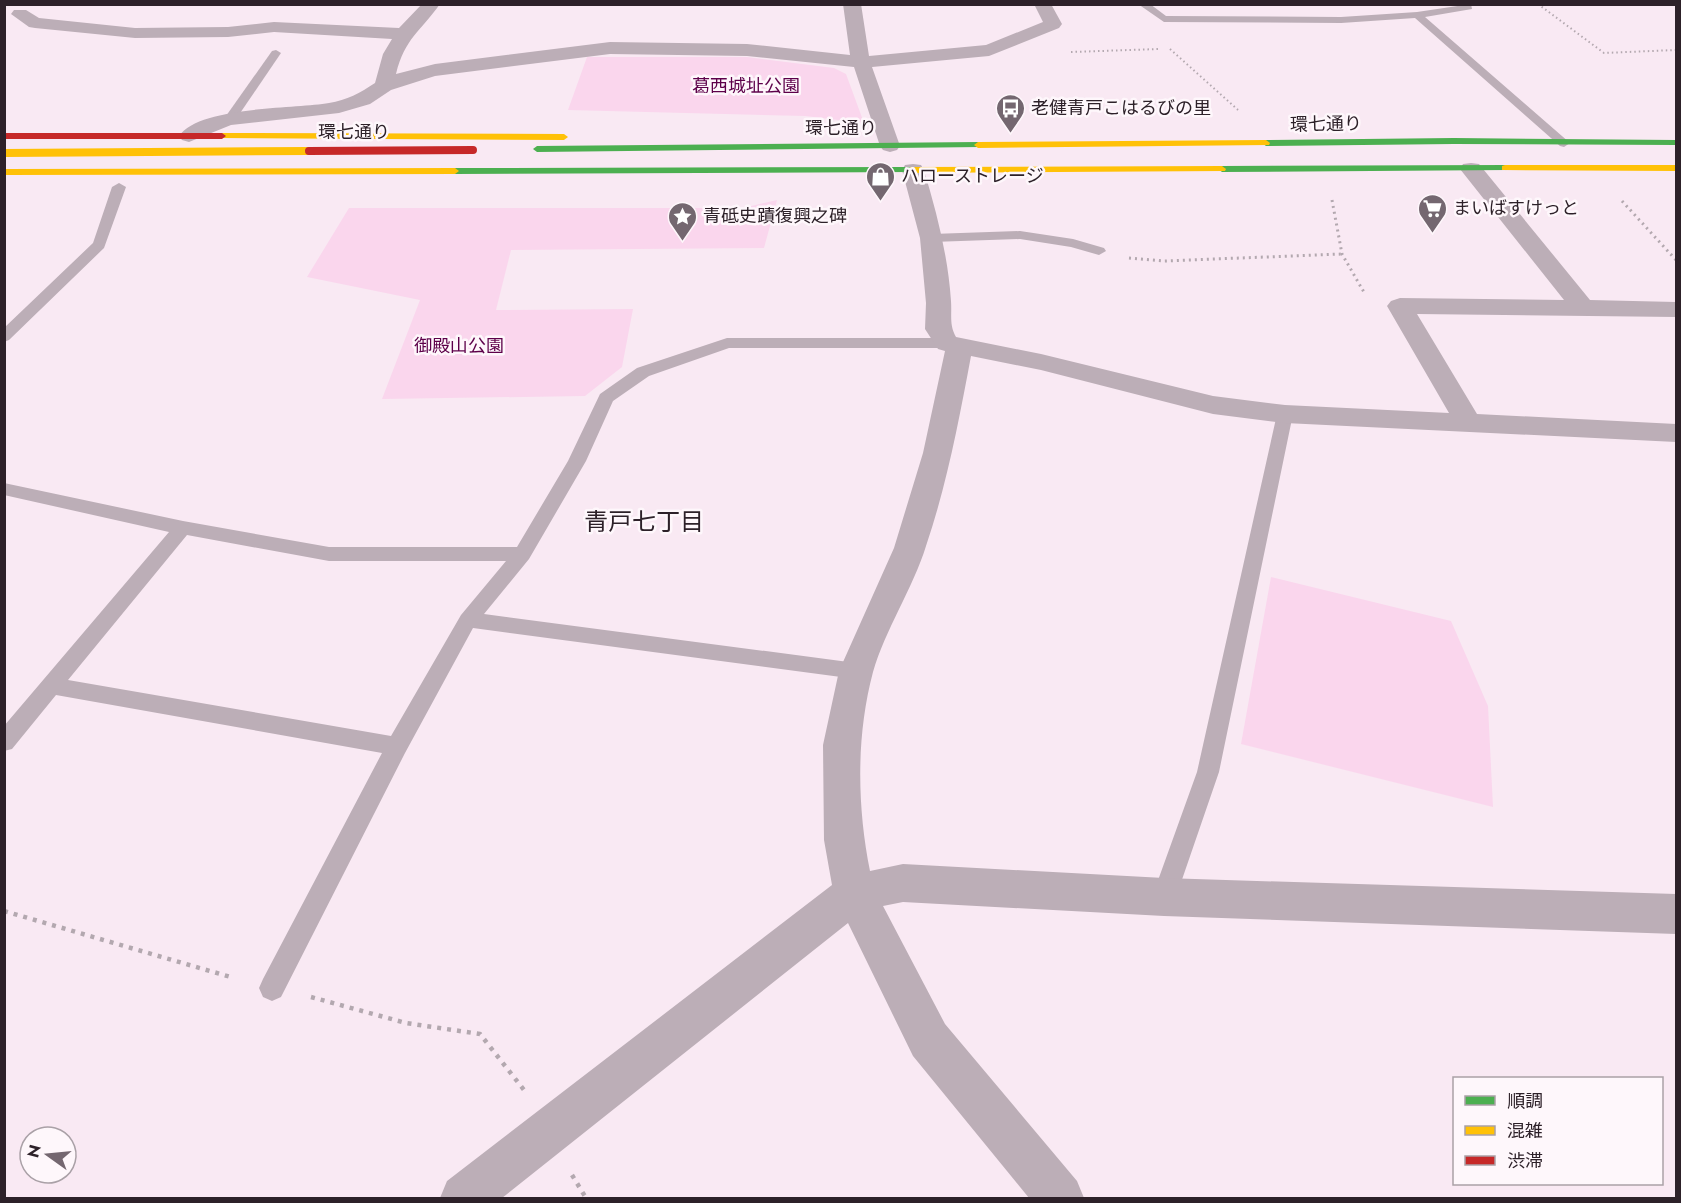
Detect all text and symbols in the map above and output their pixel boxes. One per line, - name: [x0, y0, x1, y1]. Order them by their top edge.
- park label: 葛西城址公園: [692, 73, 800, 99]
- bus stop icon: 老健青戸こはるびの里: [994, 92, 1026, 134]
- place label: 老健青戸こはるびの里: [1031, 95, 1211, 121]
- street label: 環七通り: [1290, 110, 1362, 138]
- street label: 環七通り: [805, 115, 877, 141]
- street label: 環七通り: [318, 119, 390, 145]
- shop icon: ハローストレージ: [864, 160, 896, 202]
- place label: ハローストレージ: [901, 163, 1044, 189]
- supermarket icon: まいばすけっと: [1416, 192, 1448, 234]
- place label: まいばすけっと: [1453, 195, 1579, 221]
- place icon: 青砥史蹟復興之碑: [666, 200, 698, 242]
- place label: 青砥史蹟復興之碑: [703, 203, 847, 229]
- park label: 御殿山公園: [414, 333, 504, 359]
- district label: 青戸七丁目: [584, 504, 704, 539]
- legend: [1453, 1077, 1663, 1185]
- text: 順調: [1507, 1088, 1543, 1114]
- text: 混雑: [1507, 1118, 1543, 1144]
- north arrow: [18, 1125, 78, 1185]
- text: N: [21, 1142, 47, 1160]
- text: 渋滞: [1507, 1148, 1543, 1174]

